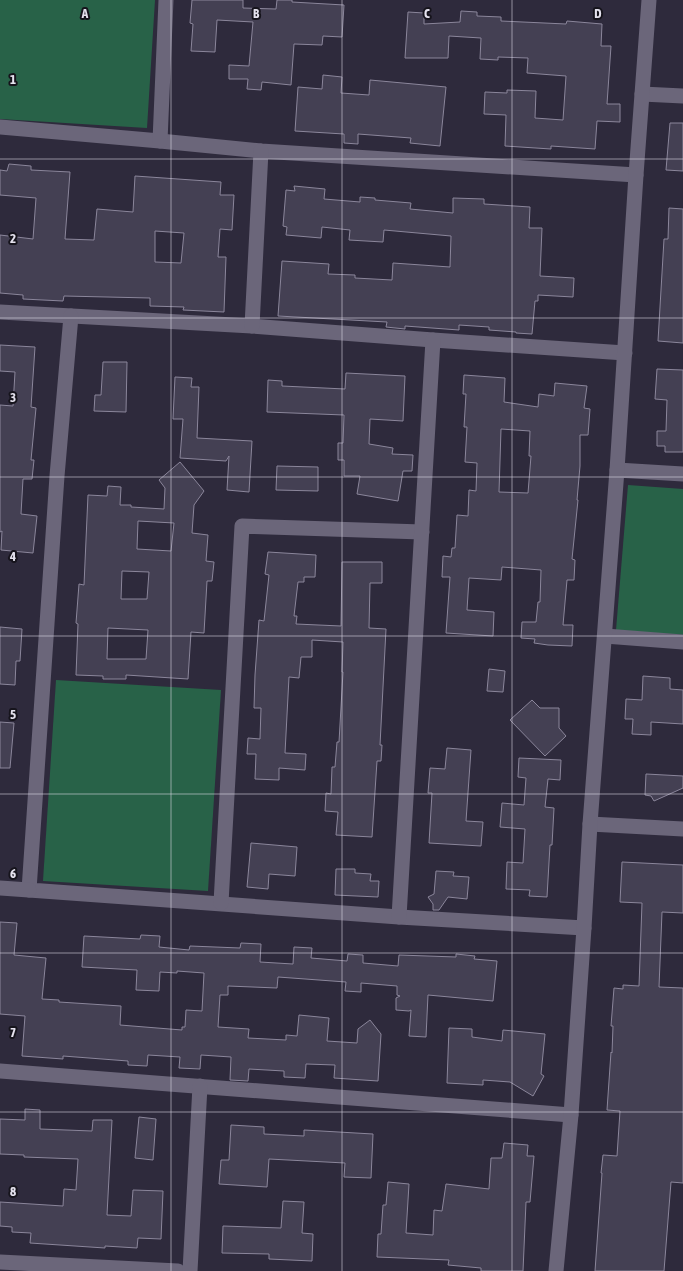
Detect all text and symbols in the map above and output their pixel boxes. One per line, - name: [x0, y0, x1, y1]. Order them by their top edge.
- text: A: [81, 6, 89, 21]
- text: B: [253, 6, 260, 21]
- text: C: [424, 6, 430, 21]
- text: D: [594, 6, 602, 21]
- text: 1: [10, 72, 16, 87]
- text: 2: [10, 231, 16, 246]
- text: 3: [10, 390, 16, 405]
- text: 4: [9, 549, 16, 564]
- text: 5: [10, 707, 16, 722]
- text: 6: [10, 866, 16, 881]
- text: 7: [10, 1025, 16, 1040]
- text: 8: [10, 1184, 16, 1199]

